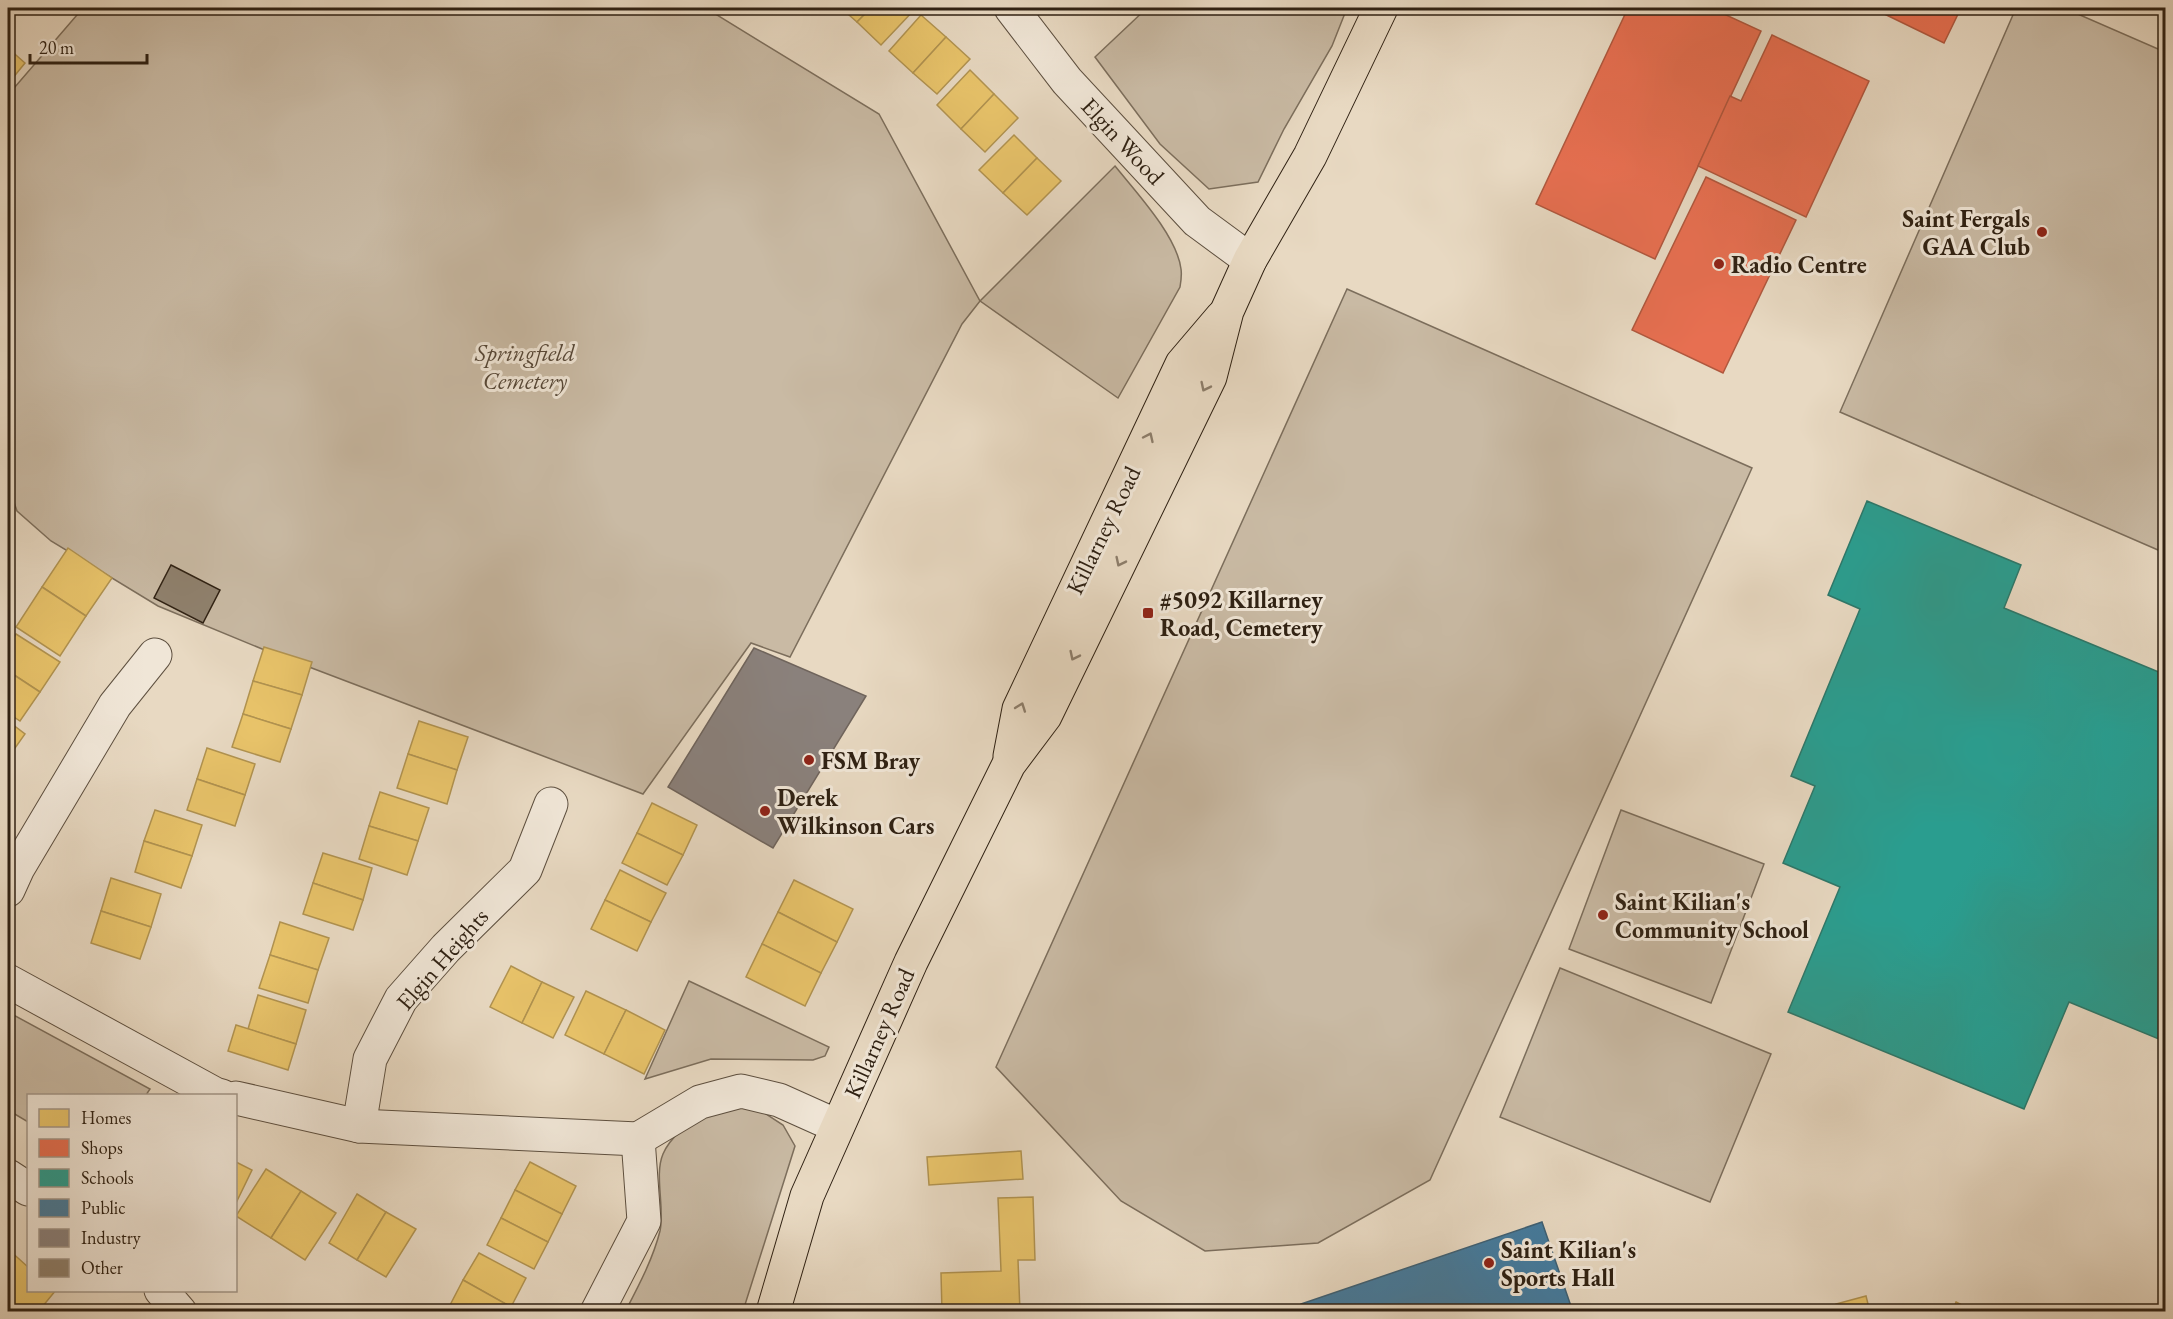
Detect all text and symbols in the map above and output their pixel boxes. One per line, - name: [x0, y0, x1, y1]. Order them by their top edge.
- scale bar: [30, 27, 147, 65]
- text: 20 m: [39, 36, 74, 59]
- street label: Elgin Wood: [1075, 91, 1172, 192]
- place label: Saint Fergals GAA Club: [1902, 203, 2030, 262]
- marker: Saint Fergals GAA Club: [2035, 225, 2049, 239]
- place label: Radio Centre: [1731, 249, 1867, 280]
- marker: Radio Centre: [1712, 257, 1726, 271]
- park label: Springfield Cemetery: [474, 337, 576, 396]
- one-way arrow: [1201, 381, 1213, 392]
- one-way arrow: [1141, 432, 1153, 443]
- street label: Killarney Road: [1059, 460, 1148, 599]
- one-way arrow: [1115, 556, 1127, 567]
- place label: #5092 Killarney Road, Cemetery: [1160, 584, 1323, 644]
- marker: #5092 Killarney Road, Cemetery: [1141, 606, 1155, 620]
- one-way arrow: [1070, 650, 1082, 661]
- one-way arrow: [1014, 702, 1026, 713]
- place label: FSM Bray: [821, 745, 920, 777]
- marker: FSM Bray: [802, 753, 816, 767]
- place label: Derek Wilkinson Cars: [777, 782, 934, 841]
- marker: Derek Wilkinson Cars: [758, 804, 772, 818]
- place label: Saint Kilian's Community School: [1615, 886, 1809, 946]
- street label: Elgin Heights: [389, 901, 495, 1017]
- marker: Saint Kilian's Community School: [1596, 908, 1610, 922]
- street label: Killarney Road: [837, 962, 922, 1103]
- legend: [27, 1094, 237, 1292]
- text: Homes: [81, 1106, 132, 1129]
- text: Shops: [81, 1136, 123, 1159]
- text: Schools: [81, 1166, 134, 1189]
- text: Public: [81, 1196, 125, 1219]
- text: Industry: [81, 1226, 141, 1249]
- place label: Saint Kilian's Sports Hall: [1501, 1234, 1636, 1293]
- text: Other: [81, 1256, 123, 1279]
- marker: Saint Kilian's Sports Hall: [1482, 1256, 1496, 1270]

